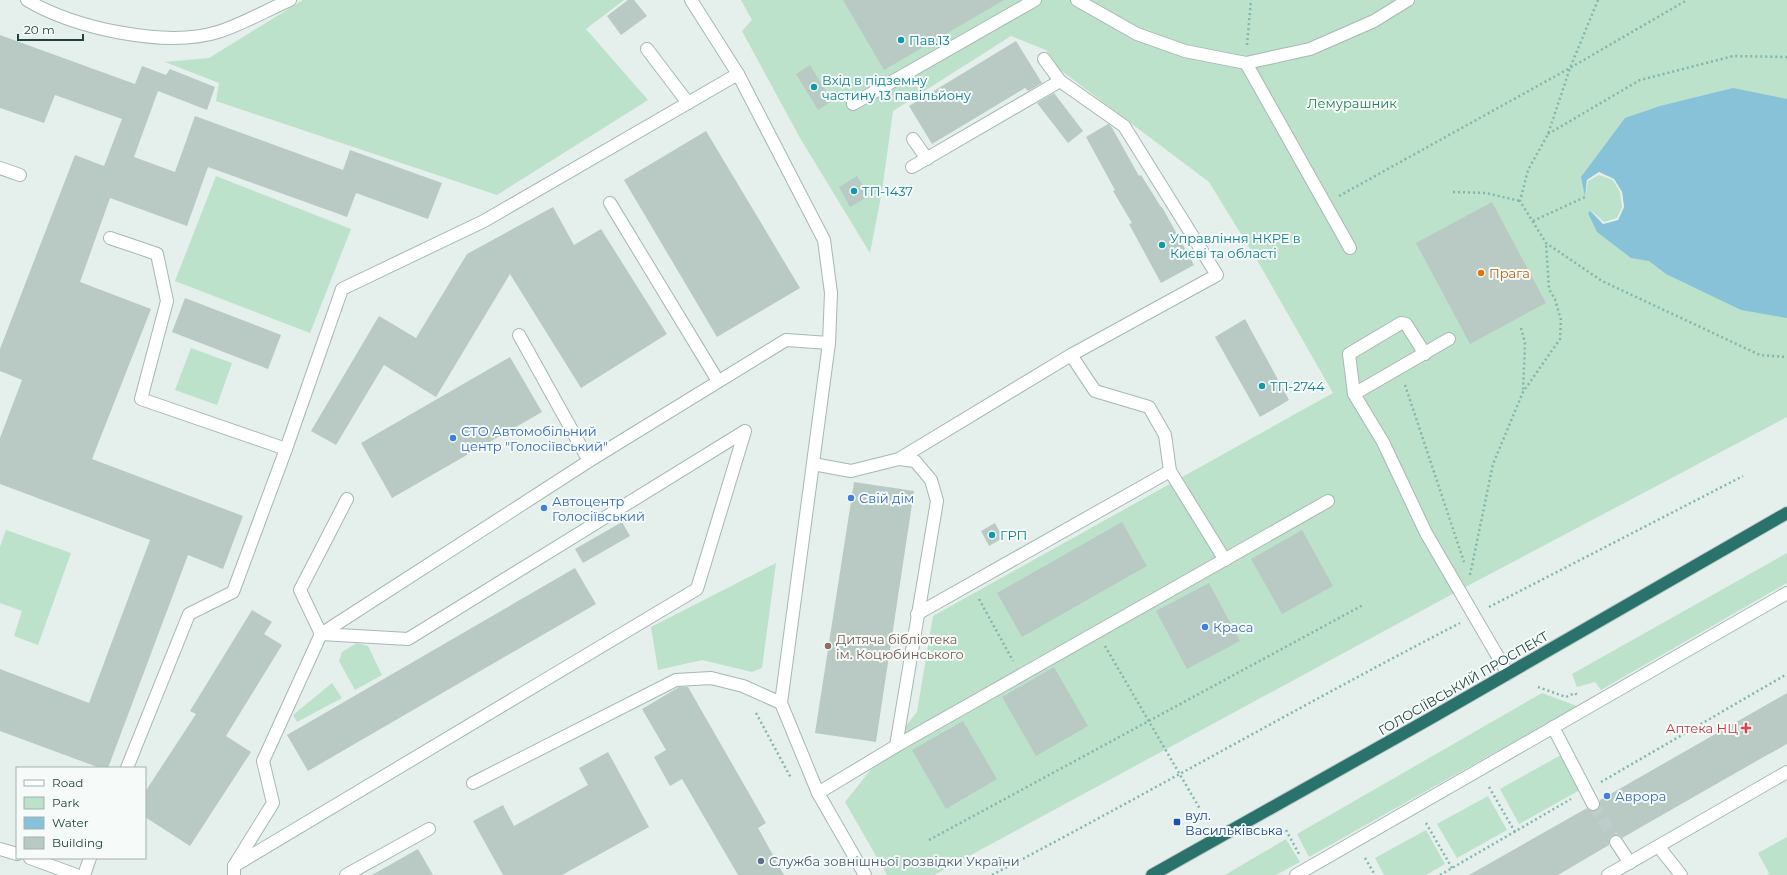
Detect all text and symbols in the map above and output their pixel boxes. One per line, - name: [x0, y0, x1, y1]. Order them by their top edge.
- scale bar: [18, 16, 83, 42]
- text: 20 m: [24, 22, 55, 37]
- place label: Пав.13: [909, 32, 950, 48]
- marker: Пав.13: [896, 35, 906, 45]
- place label: Вхід в підземну частину 13 павільйону: [822, 72, 972, 103]
- marker: Вхід в підземну частину 13 павільйону: [809, 82, 819, 92]
- park label: Лемурашник: [1307, 95, 1397, 111]
- place label: ТП-1437: [862, 183, 913, 199]
- marker: ТП-1437: [849, 186, 859, 196]
- place label: Управління НКРЕ в Києві та області: [1170, 230, 1301, 261]
- marker: Управління НКРЕ в Києві та області: [1157, 240, 1167, 250]
- place label: Прага: [1489, 265, 1530, 281]
- marker: Прага: [1476, 268, 1486, 278]
- place label: ТП-2744: [1270, 378, 1325, 394]
- marker: ТП-2744: [1257, 381, 1267, 391]
- place label: СТО Автомобільний центр "Голосіївський": [461, 423, 608, 454]
- marker: СТО Автомобільний центр "Голосіївський": [448, 433, 458, 443]
- place label: Свій дім: [859, 490, 914, 506]
- place label: Автоцентр Голосіївський: [552, 493, 645, 524]
- marker: Свій дім: [846, 493, 856, 503]
- marker: Автоцентр Голосіївський: [539, 503, 549, 513]
- place label: ГРП: [1000, 527, 1027, 543]
- marker: ГРП: [987, 530, 997, 540]
- place label: Краса: [1213, 619, 1253, 635]
- marker: Краса: [1200, 622, 1210, 632]
- street label: ГОЛОСІЇВСЬКИЙ ПРОСПЕКТ: [1375, 628, 1551, 738]
- place label: Дитяча бібліотека ім. Коцюбинського: [836, 631, 964, 662]
- marker: Дитяча бібліотека ім. Коцюбинського: [823, 641, 833, 651]
- place label: Аптека НЦ: [1666, 720, 1738, 736]
- marker: Аптека НЦ: [1741, 723, 1751, 733]
- legend: [16, 767, 146, 859]
- text: Road: [52, 775, 83, 790]
- place label: Аврора: [1615, 788, 1666, 804]
- marker: Аврора: [1602, 791, 1612, 801]
- text: Park: [52, 795, 80, 810]
- place label: вул. Васильківська: [1185, 807, 1283, 838]
- text: Water: [52, 815, 89, 830]
- marker: вул. Васильківська: [1172, 817, 1182, 827]
- text: Building: [52, 835, 103, 850]
- place label: Служба зовнішньої розвідки України: [769, 853, 1020, 869]
- marker: Служба зовнішньої розвідки України: [756, 856, 766, 866]

